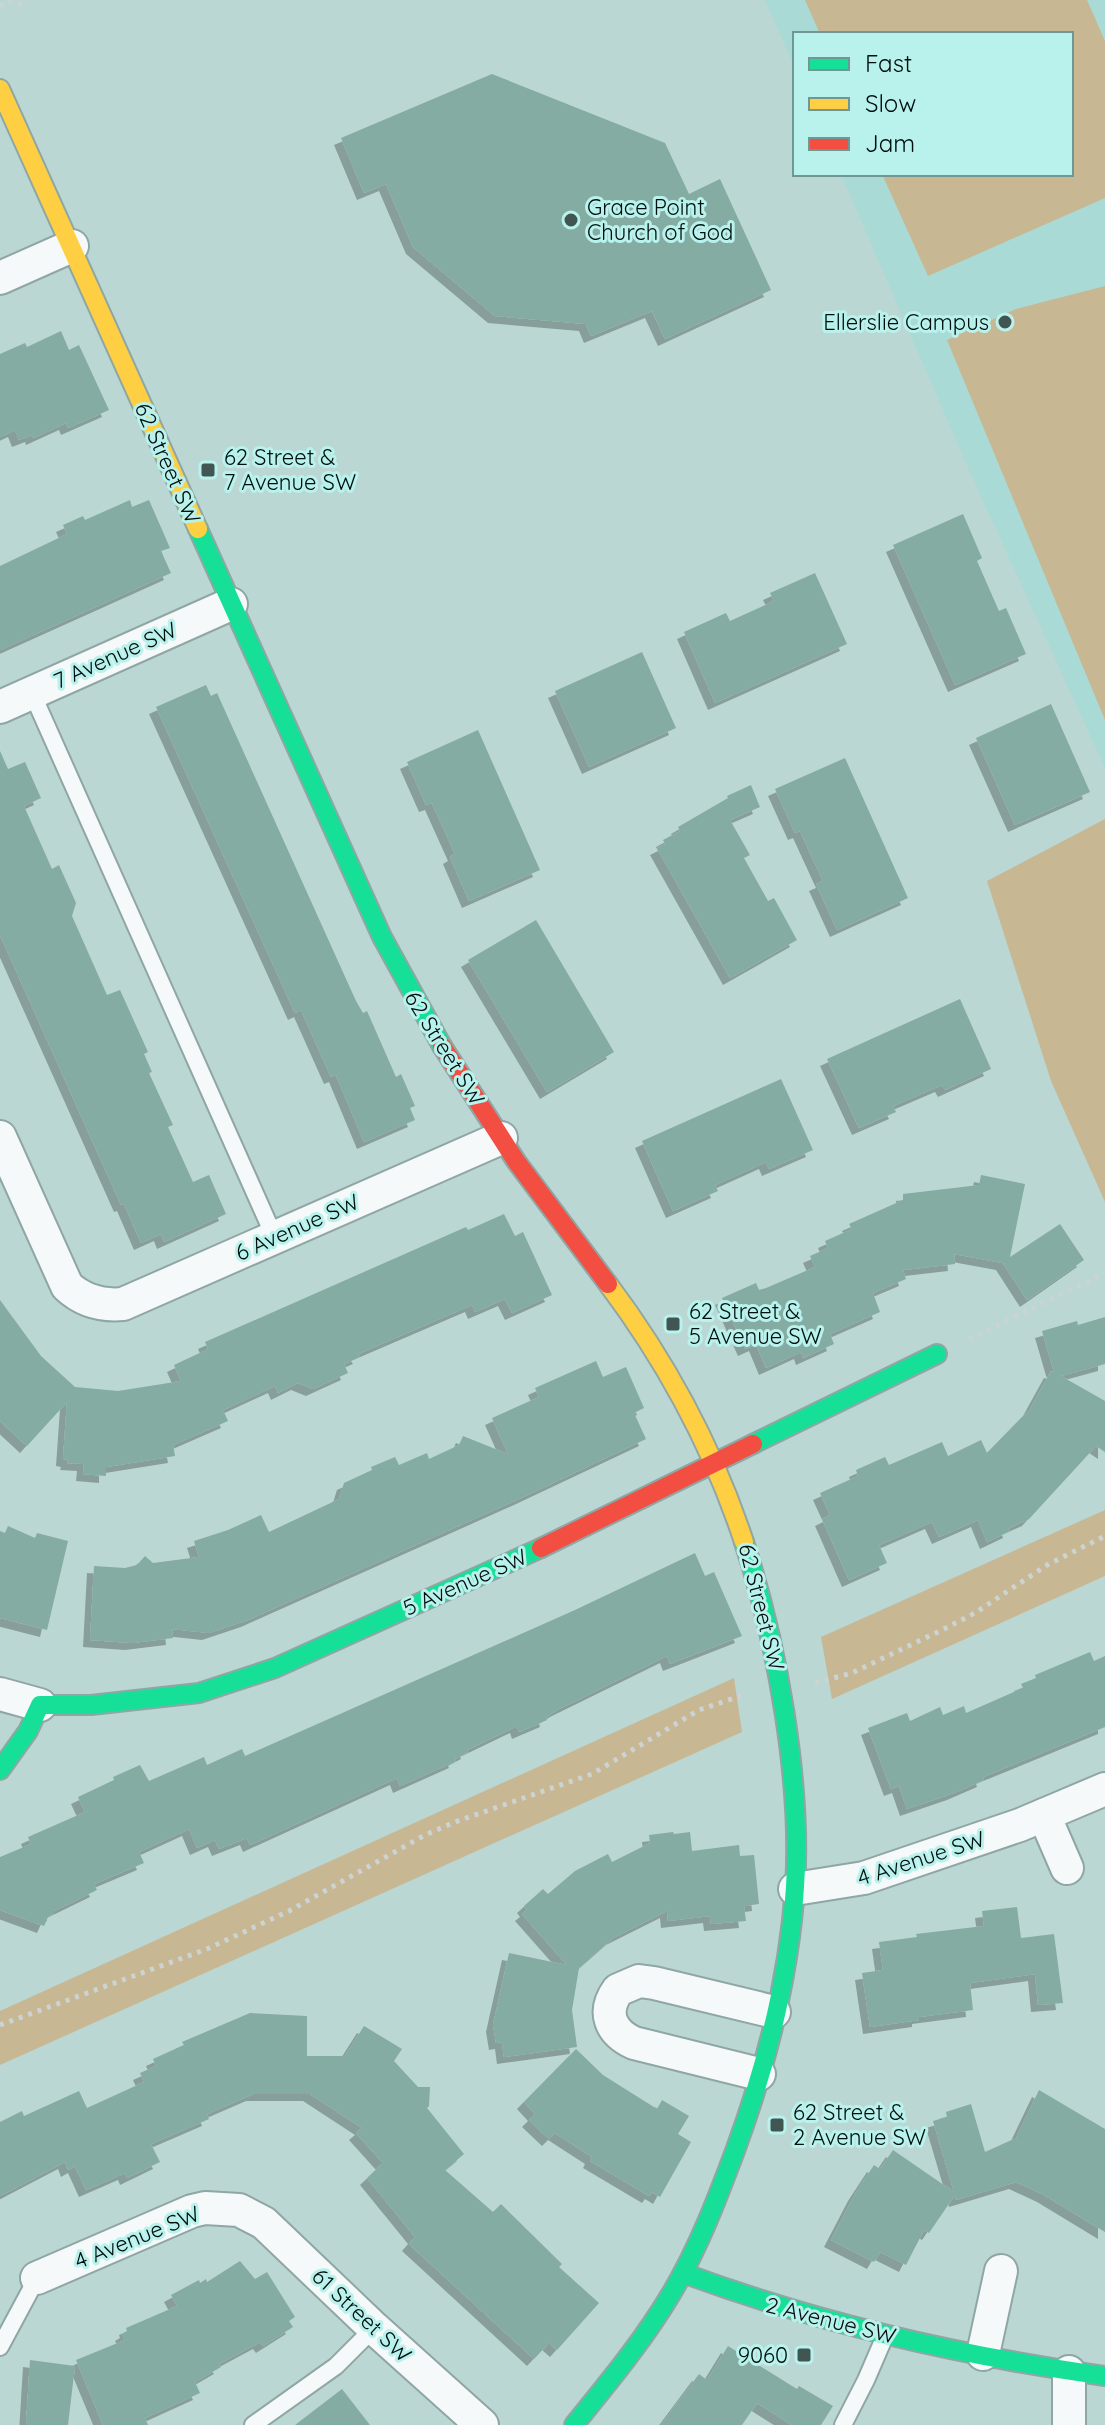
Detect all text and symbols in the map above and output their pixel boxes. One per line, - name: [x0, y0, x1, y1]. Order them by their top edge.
- legend: [793, 32, 1073, 176]
- text: Fast: [865, 48, 912, 78]
- text: Slow: [865, 88, 916, 118]
- text: Jam: [865, 128, 915, 158]
- place label: Grace Point Church of God: [587, 193, 733, 246]
- marker: Grace Point Church of God: [562, 211, 580, 229]
- place label: Ellerslie Campus: [823, 308, 989, 336]
- marker: Ellerslie Campus: [996, 313, 1014, 331]
- street label: 62 Street SW: [129, 398, 207, 528]
- place label: 62 Street & 7 Avenue SW: [224, 443, 356, 496]
- marker: 62 Street & 7 Avenue SW: [199, 461, 217, 479]
- street label: 7 Avenue SW: [49, 615, 181, 695]
- street label: 62 Street SW: [399, 986, 491, 1110]
- street label: 6 Avenue SW: [231, 1187, 363, 1267]
- place label: 62 Street & 5 Avenue SW: [689, 1297, 822, 1350]
- marker: 62 Street & 5 Avenue SW: [664, 1315, 682, 1333]
- street label: 62 Street SW: [733, 1541, 791, 1673]
- street label: 5 Avenue SW: [399, 1542, 531, 1622]
- street label: 4 Avenue SW: [854, 1824, 988, 1892]
- place label: 62 Street & 2 Avenue SW: [793, 2098, 926, 2151]
- marker: 62 Street & 2 Avenue SW: [768, 2116, 786, 2134]
- street label: 4 Avenue SW: [70, 2199, 204, 2275]
- street label: 61 Street SW: [307, 2262, 417, 2368]
- street label: 2 Avenue SW: [763, 2290, 899, 2350]
- place label: 9060: [738, 2341, 788, 2369]
- marker: 9060: [795, 2346, 813, 2364]

